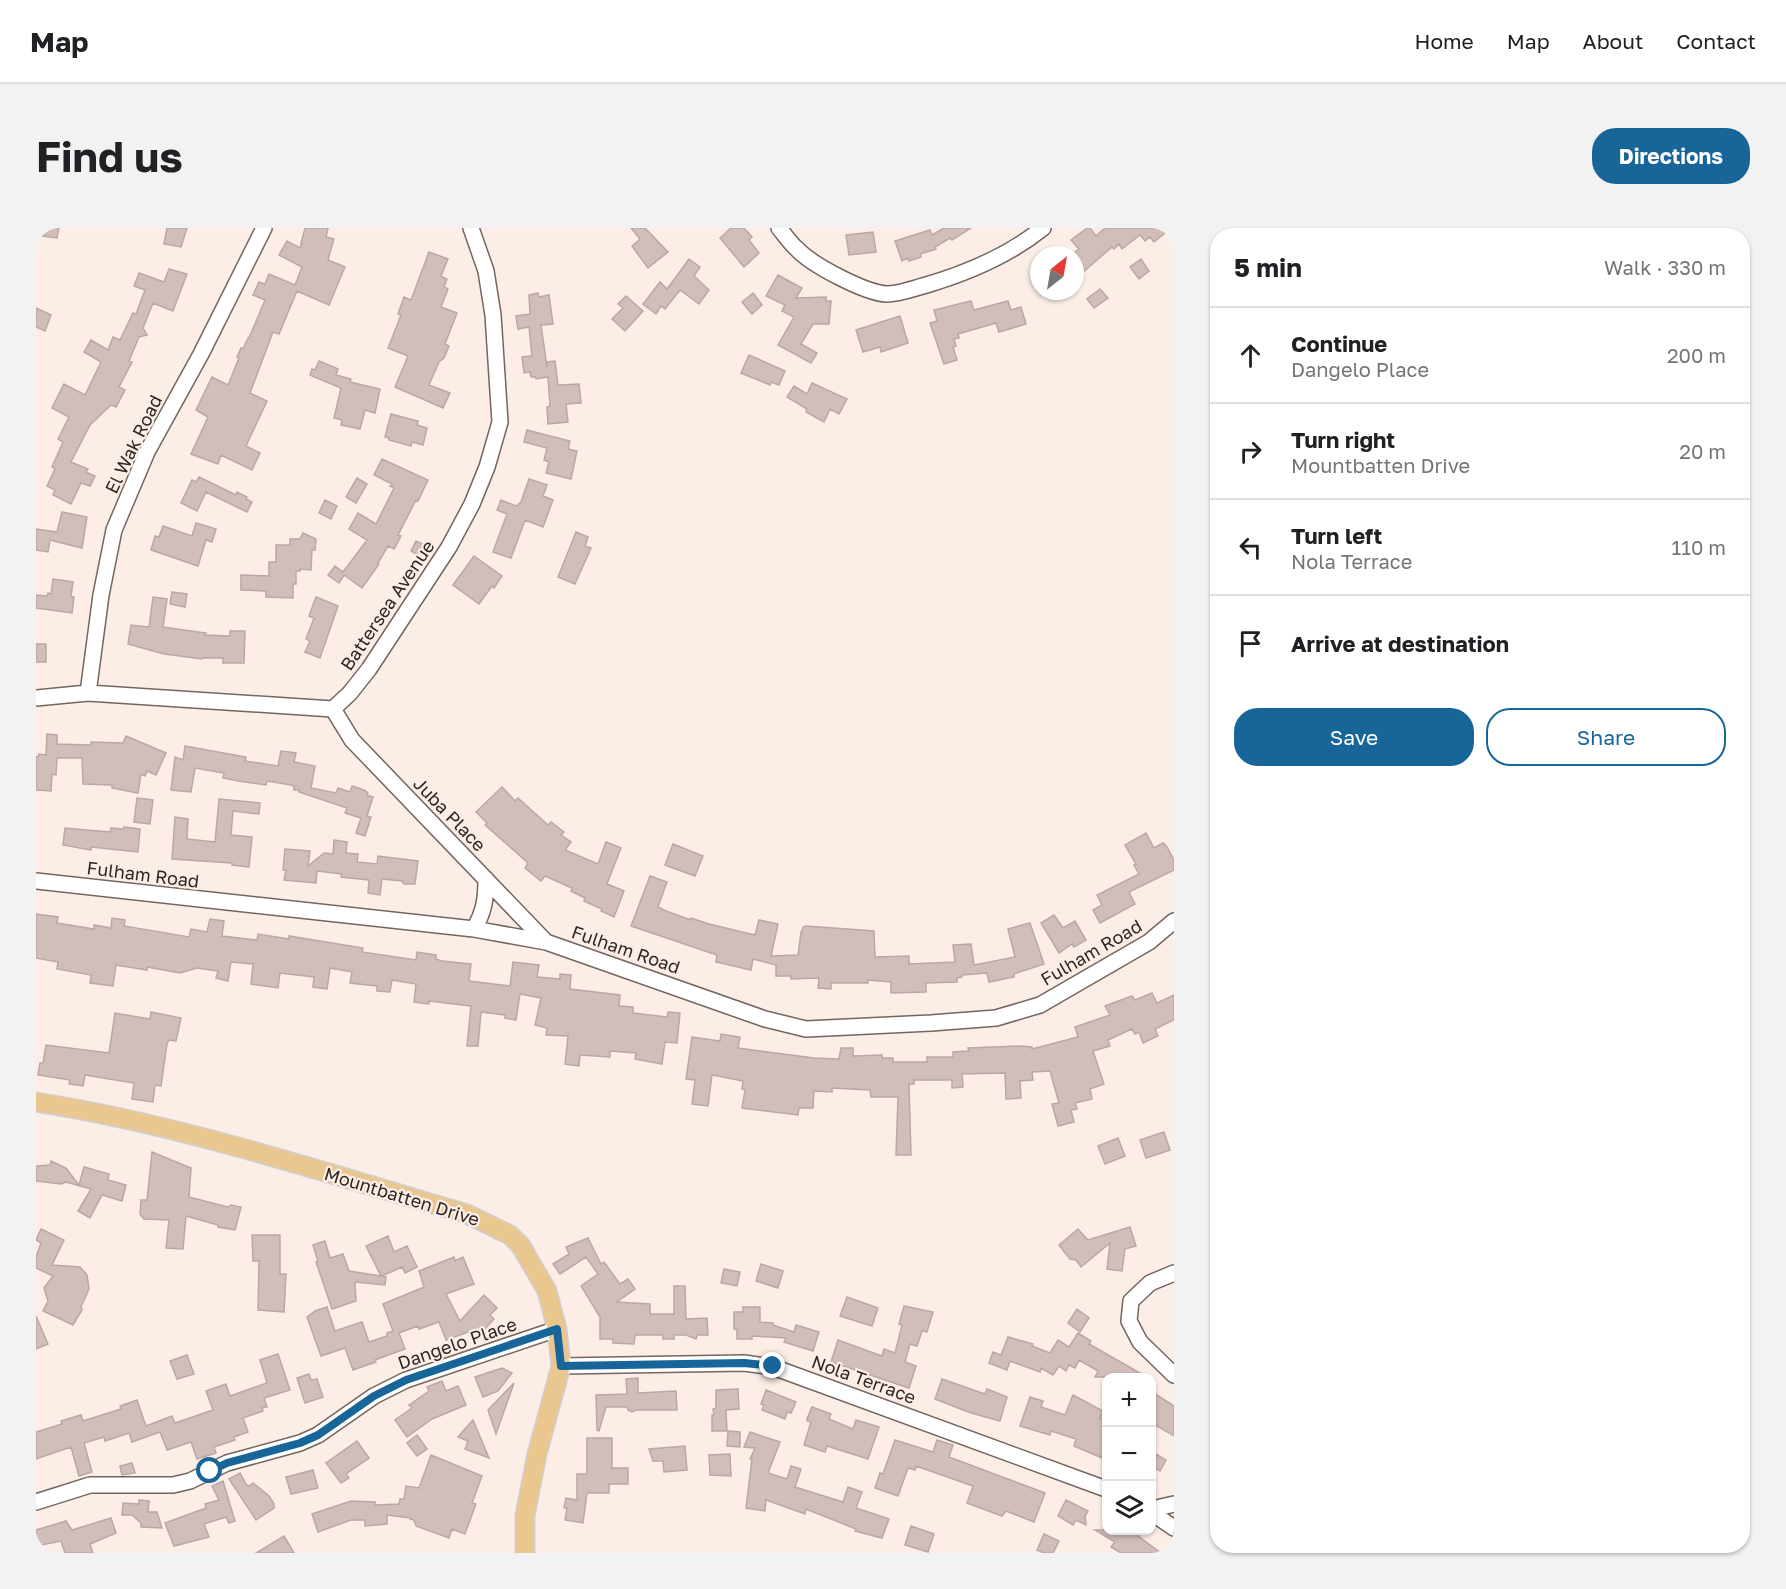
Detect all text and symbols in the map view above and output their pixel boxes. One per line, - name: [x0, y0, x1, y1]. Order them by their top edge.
- text: Map: [30, 25, 88, 58]
- text: Home: [1414, 28, 1474, 54]
- text: Map: [1507, 28, 1550, 54]
- text: About: [1583, 28, 1643, 54]
- text: Contact: [1676, 28, 1756, 54]
- button: Directions: [1592, 128, 1750, 184]
- text: Find us: [36, 131, 183, 181]
- north arrow: [1030, 246, 1084, 300]
- text: 5 min: [1234, 252, 1302, 283]
- text: Walk · 330 m: [1604, 255, 1726, 279]
- text: Continue: [1291, 330, 1387, 357]
- icon: ahead: [1234, 339, 1267, 372]
- text: 200 m: [1667, 343, 1726, 367]
- text: Dangelo Place: [1291, 357, 1429, 381]
- street label: El Wak Road: [100, 391, 166, 497]
- text: Turn right: [1291, 426, 1395, 453]
- icon: right: [1234, 435, 1267, 468]
- text: 20 m: [1679, 439, 1726, 463]
- text: Mountbatten Drive: [1291, 453, 1470, 477]
- text: Turn left: [1291, 522, 1382, 549]
- icon: left: [1234, 531, 1267, 564]
- text: 110 m: [1672, 535, 1726, 559]
- street label: Battersea Avenue: [335, 536, 439, 674]
- text: Nola Terrace: [1291, 549, 1412, 573]
- icon: arrive: [1234, 627, 1267, 660]
- text: Arrive at destination: [1291, 630, 1509, 657]
- button: Save: [1234, 708, 1474, 766]
- button: Share: [1486, 708, 1726, 766]
- street label: Juba Place: [409, 772, 491, 856]
- street label: Fulham Road: [86, 856, 200, 892]
- street label: Fulham Road: [1037, 914, 1145, 990]
- street label: Fulham Road: [569, 920, 683, 978]
- street label: Mountbatten Drive: [322, 1162, 482, 1230]
- street label: Dangelo Place: [395, 1312, 519, 1374]
- street label: Nola Terrace: [809, 1350, 919, 1408]
- route end: [759, 1352, 785, 1378]
- map controls: [1102, 1373, 1156, 1535]
- button: +: [1102, 1373, 1156, 1427]
- button: −: [1102, 1427, 1156, 1481]
- route start: [196, 1457, 222, 1483]
- button: layers: [1102, 1481, 1156, 1535]

